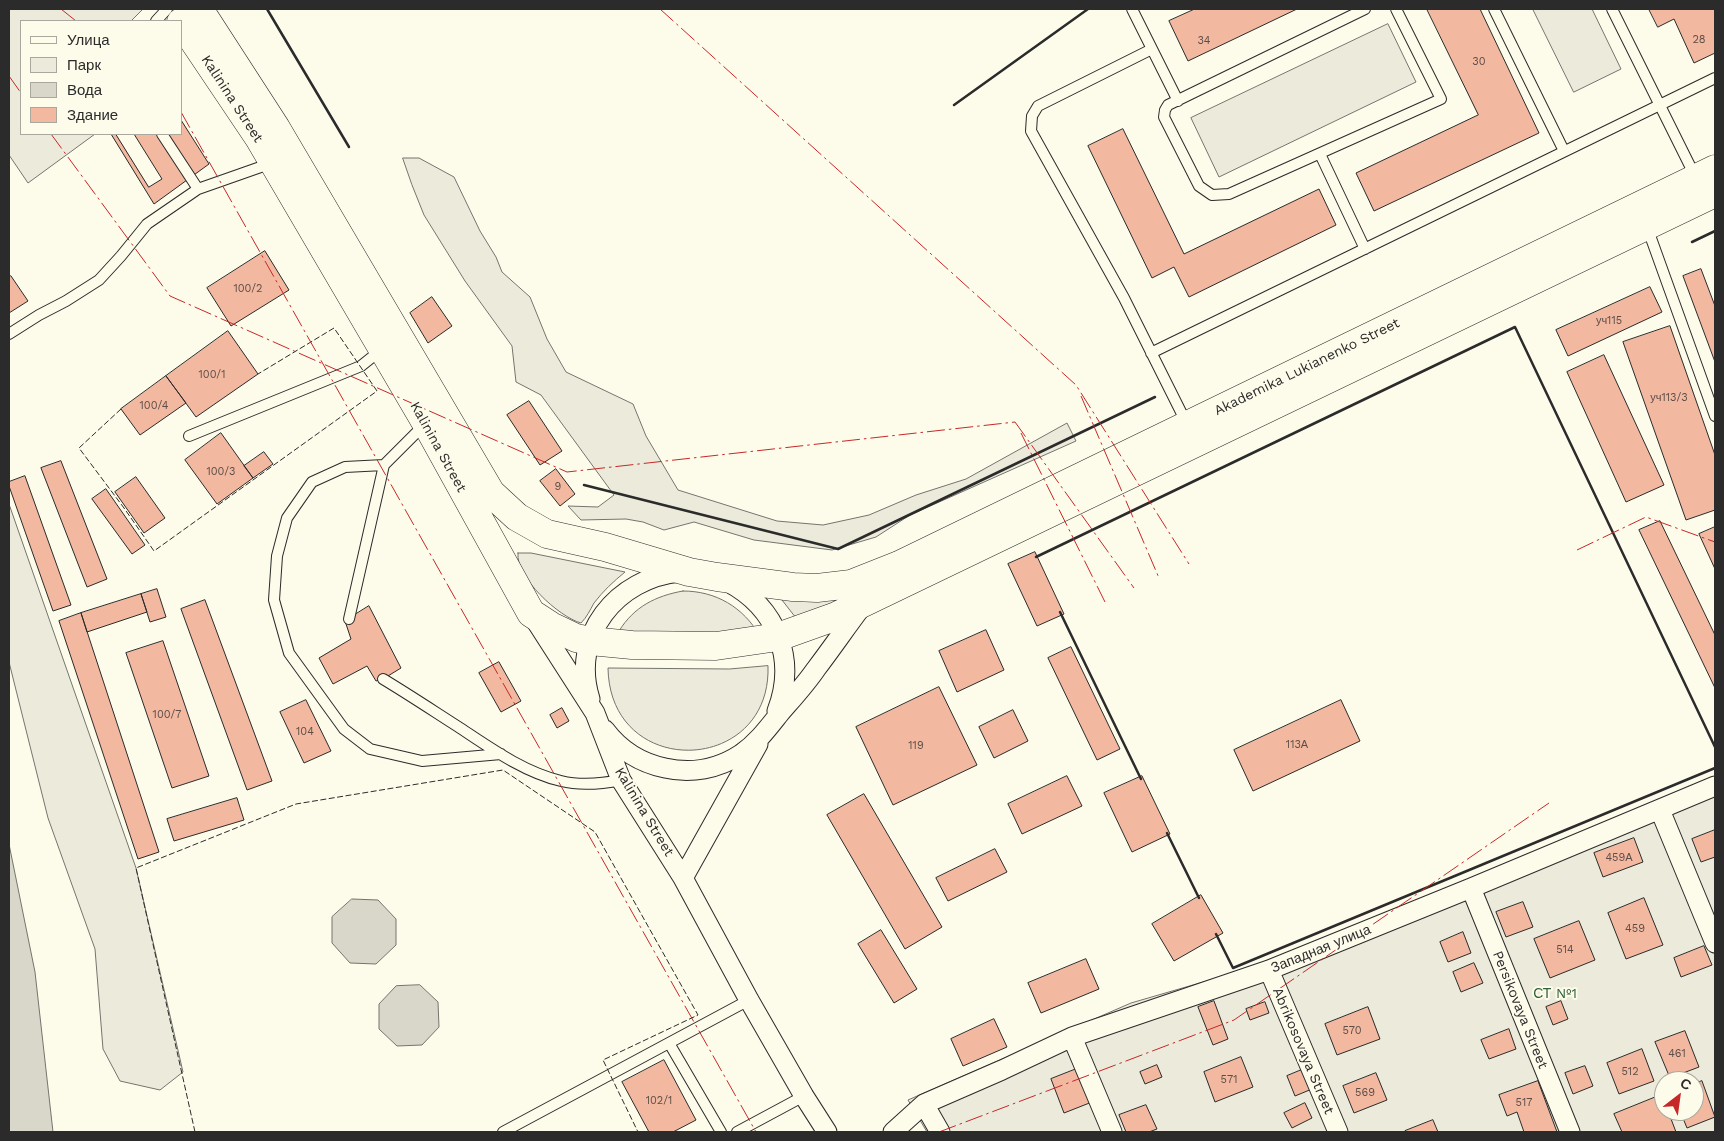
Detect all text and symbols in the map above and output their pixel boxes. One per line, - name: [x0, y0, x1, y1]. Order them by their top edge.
- legend: [20, 20, 182, 135]
- text: Улица: [67, 31, 110, 49]
- house number: 28: [1692, 33, 1706, 47]
- house number: 34: [1197, 34, 1211, 48]
- street label: Kalinina Street: [198, 52, 266, 146]
- house number: 30: [1472, 55, 1486, 69]
- text: Парк: [67, 56, 101, 74]
- text: Вода: [67, 81, 102, 99]
- text: Здание: [67, 106, 118, 124]
- house number: 100/2: [233, 282, 263, 296]
- house number: уч115: [1596, 314, 1622, 328]
- street label: Akademika Lukianenko Street: [1212, 315, 1402, 419]
- house number: 100/1: [199, 368, 225, 382]
- house number: уч113/3: [1650, 391, 1688, 405]
- house number: 100/4: [140, 399, 168, 413]
- street label: Kalinina Street: [406, 399, 470, 495]
- house number: 100/3: [206, 465, 236, 479]
- house number: 9: [555, 480, 561, 494]
- house number: 100/7: [153, 708, 181, 722]
- house number: 104: [296, 725, 314, 739]
- house number: 113А: [1286, 738, 1308, 752]
- house number: 119: [908, 739, 924, 753]
- street label: Kalinina Street: [611, 764, 677, 860]
- house number: 459А: [1605, 851, 1633, 865]
- street label: Западная улица: [1269, 921, 1373, 977]
- house number: 459: [1625, 922, 1645, 936]
- house number: 514: [1556, 943, 1574, 957]
- street label: Persikovaya Street: [1489, 949, 1551, 1071]
- street label: Abrikosovaya Street: [1269, 985, 1337, 1117]
- park label: СТ №1: [1533, 986, 1577, 1002]
- house number: 570: [1342, 1024, 1362, 1038]
- house number: 461: [1668, 1047, 1686, 1061]
- house number: 512: [1621, 1065, 1639, 1079]
- north arrow: [1654, 1071, 1704, 1121]
- house number: 571: [1221, 1073, 1237, 1087]
- text: С: [1678, 1074, 1694, 1093]
- house number: 569: [1355, 1086, 1375, 1100]
- house number: 102/1: [646, 1094, 672, 1108]
- house number: 517: [1516, 1096, 1532, 1110]

